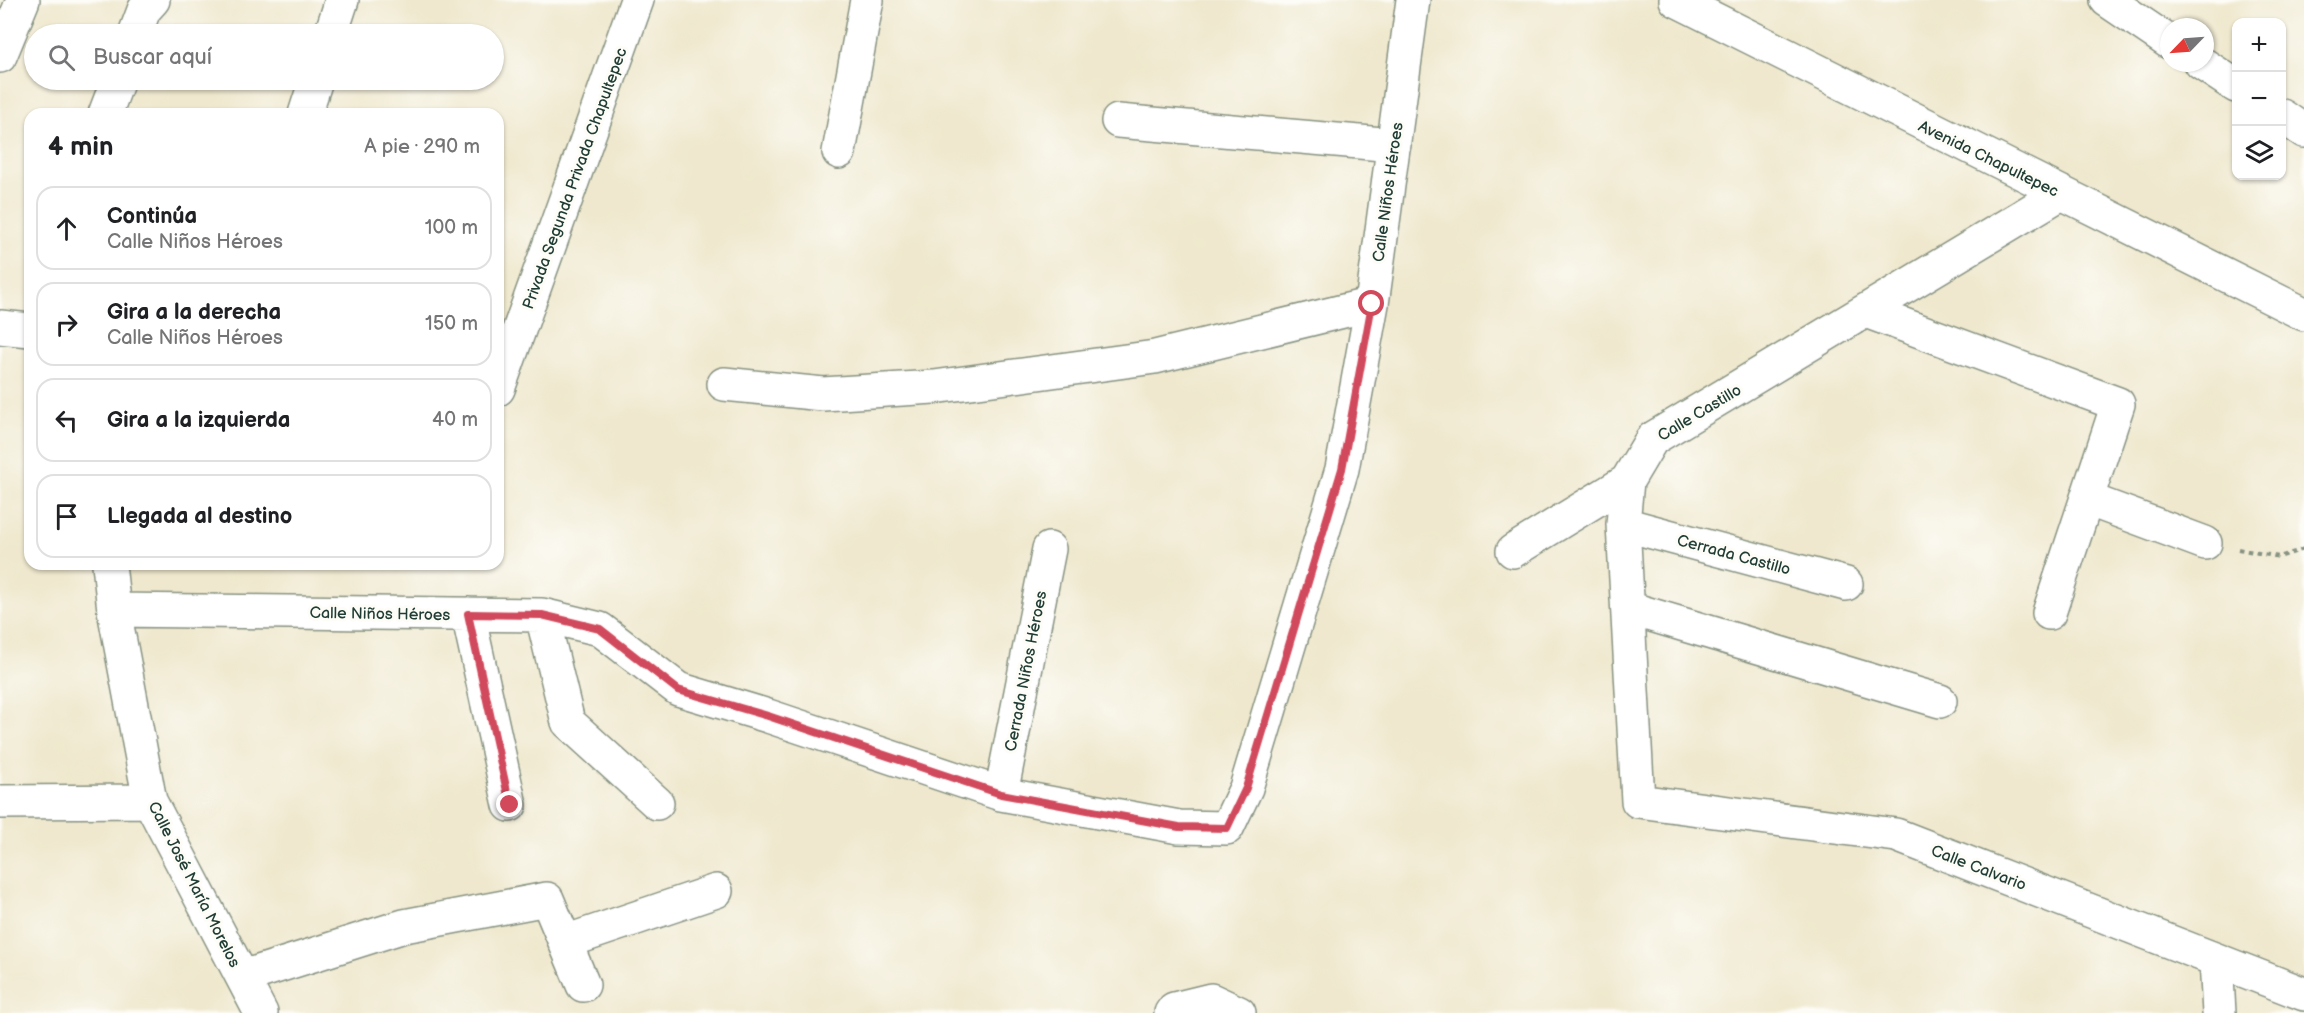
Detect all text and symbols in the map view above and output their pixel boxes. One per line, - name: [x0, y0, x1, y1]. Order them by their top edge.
- north arrow: [2160, 18, 2214, 72]
- map controls: [2232, 18, 2286, 180]
- button: +: [2232, 18, 2286, 72]
- search box: [24, 24, 504, 90]
- icon: search: [45, 41, 78, 74]
- text: Buscar aquí: [93, 44, 212, 71]
- street label: Privada Segunda Privada Chapultepec: [519, 45, 632, 312]
- button: −: [2232, 72, 2286, 126]
- street label: Avenida Chapultepec: [1915, 117, 2062, 202]
- street label: Calle Niños Héroes: [1369, 121, 1408, 263]
- button: layers: [2232, 126, 2286, 180]
- text: 4 min: [48, 132, 113, 163]
- text: A pie · 290 m: [364, 135, 480, 159]
- text: Continúa: [107, 203, 197, 230]
- icon: ahead: [50, 212, 83, 245]
- text: 100 m: [425, 216, 478, 240]
- text: Calle Niños Héroes: [107, 230, 283, 254]
- route start: [1358, 290, 1384, 316]
- text: Gira a la derecha: [107, 299, 281, 326]
- icon: right: [50, 308, 83, 341]
- text: 150 m: [425, 312, 478, 336]
- text: Calle Niños Héroes: [107, 326, 283, 350]
- street label: Calle Castillo: [1654, 381, 1745, 446]
- icon: left: [50, 404, 83, 437]
- text: Gira a la izquierda: [107, 407, 291, 434]
- text: 40 m: [432, 408, 478, 432]
- icon: arrive: [50, 500, 83, 533]
- text: Llegada al destino: [107, 503, 292, 530]
- street label: Cerrada Castillo: [1675, 531, 1792, 580]
- street label: Cerrada Niños Héroes: [1002, 589, 1051, 753]
- street label: Calle Niños Héroes: [309, 604, 451, 625]
- route end: [496, 791, 522, 817]
- street label: Calle José María Morelos: [144, 799, 244, 971]
- street label: Calle Calvario: [1928, 842, 2029, 895]

